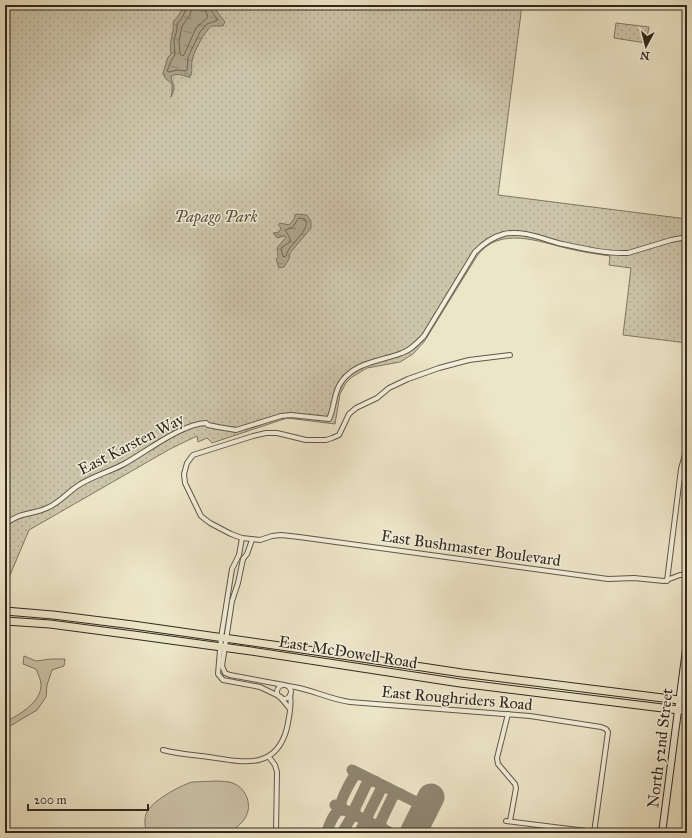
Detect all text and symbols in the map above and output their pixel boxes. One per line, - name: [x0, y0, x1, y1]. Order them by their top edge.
- north arrow: [626, 26, 666, 66]
- text: N: [639, 48, 650, 62]
- park label: Papago Park: [174, 207, 258, 227]
- street label: East Karsten Way: [75, 409, 187, 479]
- street label: East Bushmaster Boulevard: [380, 526, 562, 570]
- street label: East McDowell Road: [277, 632, 419, 672]
- street label: East Roughriders Road: [380, 682, 533, 715]
- street label: North 52nd Street: [643, 687, 677, 809]
- scale bar: [28, 786, 148, 812]
- text: 200 m: [34, 793, 67, 807]

